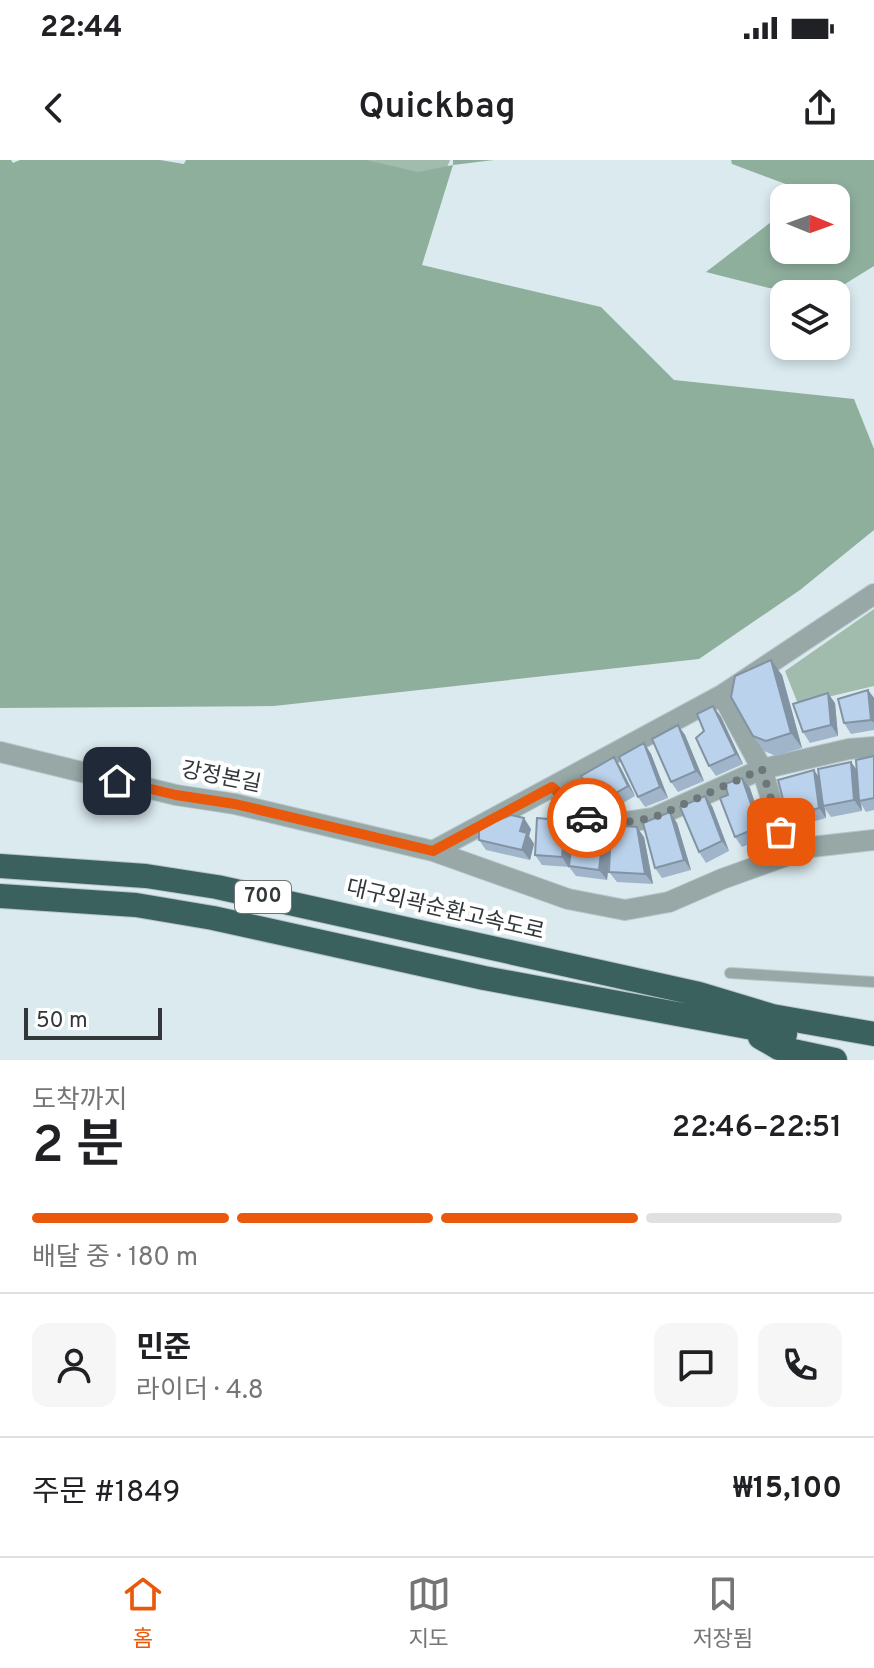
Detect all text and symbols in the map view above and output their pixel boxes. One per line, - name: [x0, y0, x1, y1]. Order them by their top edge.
- text: 22:44: [40, 10, 123, 47]
- text: Quickbag: [358, 85, 516, 131]
- icon: back: [32, 86, 76, 130]
- icon: share: [798, 86, 842, 130]
- north arrow: [770, 184, 850, 264]
- map controls: [770, 184, 850, 360]
- button: layers: [770, 280, 850, 360]
- pin: [83, 747, 151, 815]
- street label: 강정본길: [179, 757, 263, 799]
- icon: home: [95, 759, 139, 803]
- courier: [547, 778, 627, 858]
- icon: car: [565, 796, 609, 840]
- pin: [747, 798, 815, 866]
- icon: bag: [759, 810, 803, 854]
- street label: 대구외곽순환고속도로: [343, 875, 547, 947]
- road number: 700: [235, 881, 291, 913]
- scale bar: [24, 1004, 162, 1040]
- text: 50 m: [36, 1008, 88, 1035]
- text: 도착까지: [32, 1085, 128, 1118]
- text: 22:46–22:51: [672, 1110, 842, 1147]
- text: 2 분: [32, 1115, 124, 1181]
- text: 배달 중 · 180 m: [32, 1242, 198, 1275]
- button: person: [32, 1323, 116, 1407]
- button: chat: [654, 1323, 738, 1407]
- button: phone: [758, 1323, 842, 1407]
- text: 민준: [136, 1331, 191, 1368]
- text: 라이더 · 4.8: [136, 1375, 264, 1408]
- text: ₩15,100: [733, 1471, 842, 1508]
- text: 주문 #1849: [32, 1475, 180, 1512]
- tab: 홈: [121, 1572, 165, 1654]
- tab: 지도: [407, 1572, 451, 1654]
- tab: 저장됨: [692, 1572, 753, 1654]

